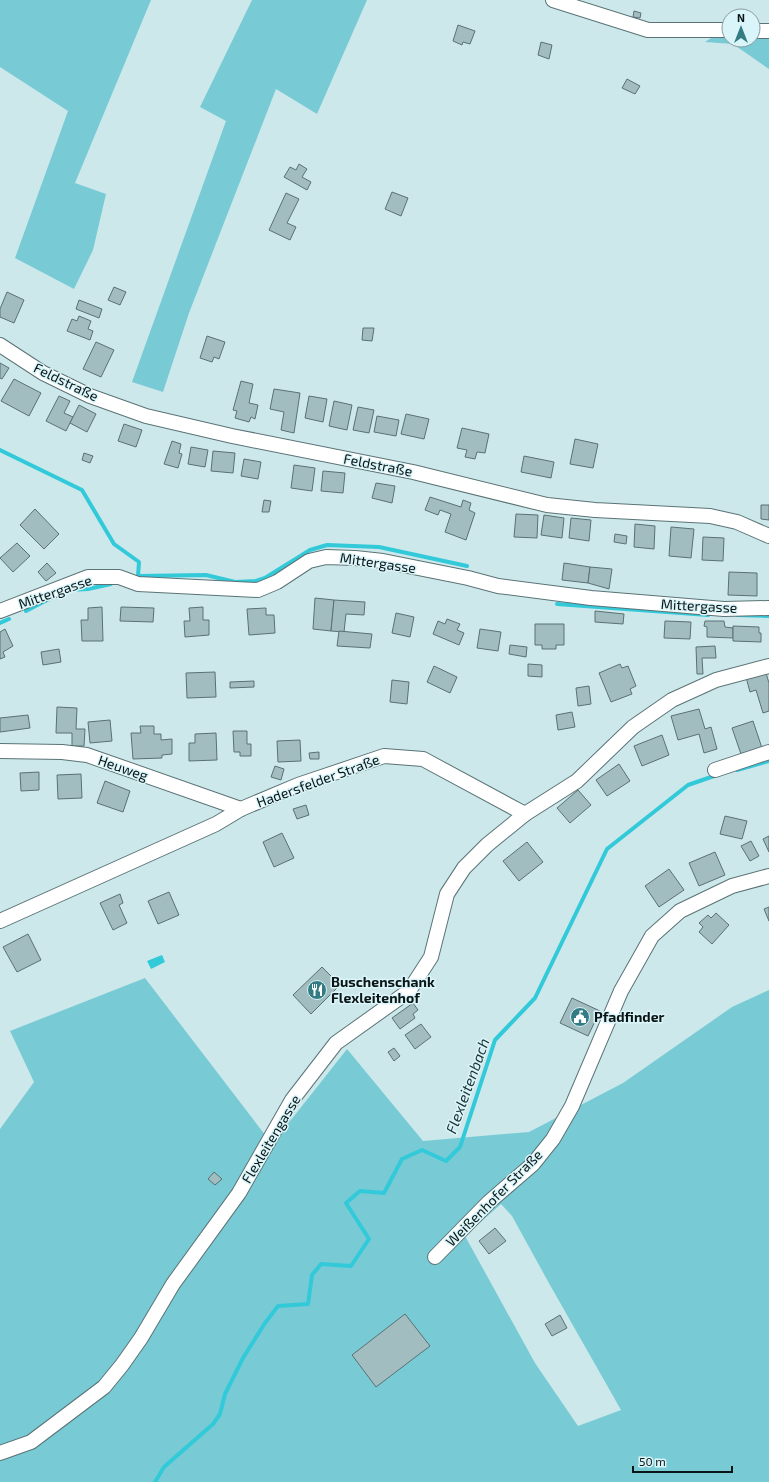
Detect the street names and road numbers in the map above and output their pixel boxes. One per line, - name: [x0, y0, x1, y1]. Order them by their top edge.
- street label: Feldstraße: [31, 359, 101, 404]
- street label: Feldstraße: [342, 450, 414, 480]
- street label: Mittergasse: [339, 549, 417, 576]
- street label: Mittergasse: [16, 571, 94, 612]
- street label: Mittergasse: [660, 595, 738, 616]
- street label: Hadersfelder Straße: [254, 750, 382, 811]
- street label: Heuweg: [96, 751, 151, 784]
- street label: Flexleitengasse: [238, 1092, 304, 1186]
- street label: Weißenhofer Straße: [442, 1146, 546, 1250]

